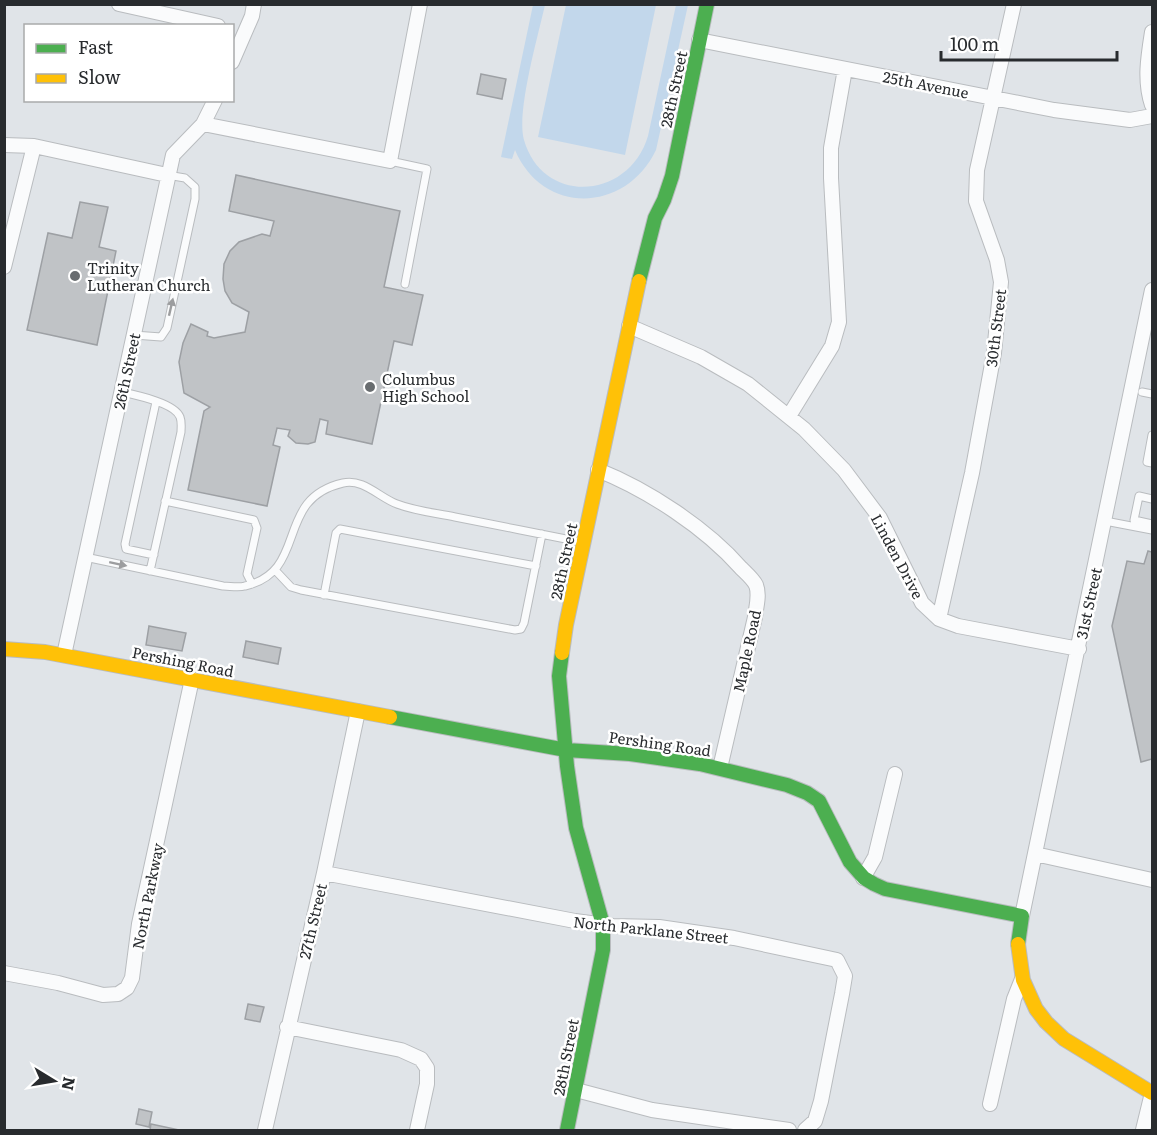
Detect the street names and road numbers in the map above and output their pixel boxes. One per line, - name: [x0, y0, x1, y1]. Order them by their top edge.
- street label: 28th Street: [654, 49, 692, 129]
- street label: 25th Avenue: [881, 64, 971, 104]
- street label: 30th Street: [979, 288, 1011, 368]
- street label: 26th Street: [107, 331, 145, 411]
- street label: Linden Drive: [866, 509, 930, 603]
- street label: 28th Street: [544, 521, 582, 601]
- street label: 31st Street: [1069, 565, 1107, 641]
- street label: Maple Road: [726, 608, 766, 694]
- street label: Pershing Road: [130, 640, 236, 682]
- street label: Pershing Road: [607, 724, 713, 762]
- street label: North Parkway: [125, 841, 169, 951]
- street label: 27th Street: [292, 881, 332, 961]
- street label: North Parklane Street: [572, 909, 730, 949]
- street label: 28th Street: [546, 1017, 584, 1097]

